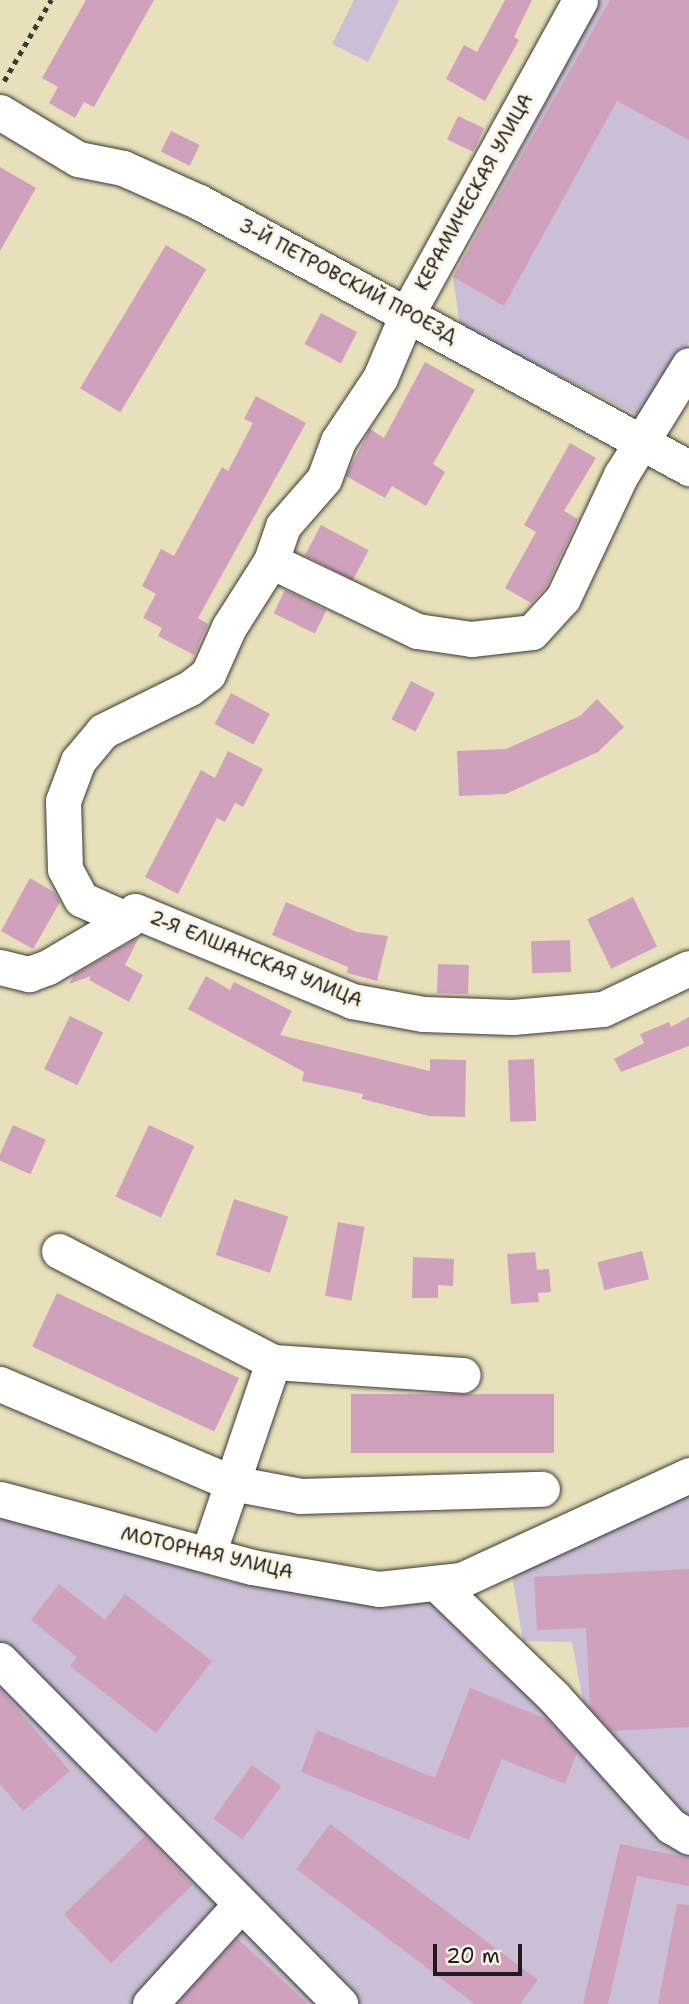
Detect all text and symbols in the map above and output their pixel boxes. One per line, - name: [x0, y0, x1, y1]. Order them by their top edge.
- street label: КЕРАМИЧЕСКАЯ УЛИЦА: [410, 90, 538, 294]
- street label: 3-Й ПЕТРОВСКИЙ ПРОЕЗД: [235, 214, 461, 348]
- street label: 2-Я ЕЛШАНСКАЯ УЛИЦА: [147, 906, 365, 1012]
- street label: МОТОРНАЯ УЛИЦА: [119, 1522, 295, 1584]
- scale bar: [437, 1930, 526, 1974]
- text: 20 m: [446, 1942, 500, 1970]

